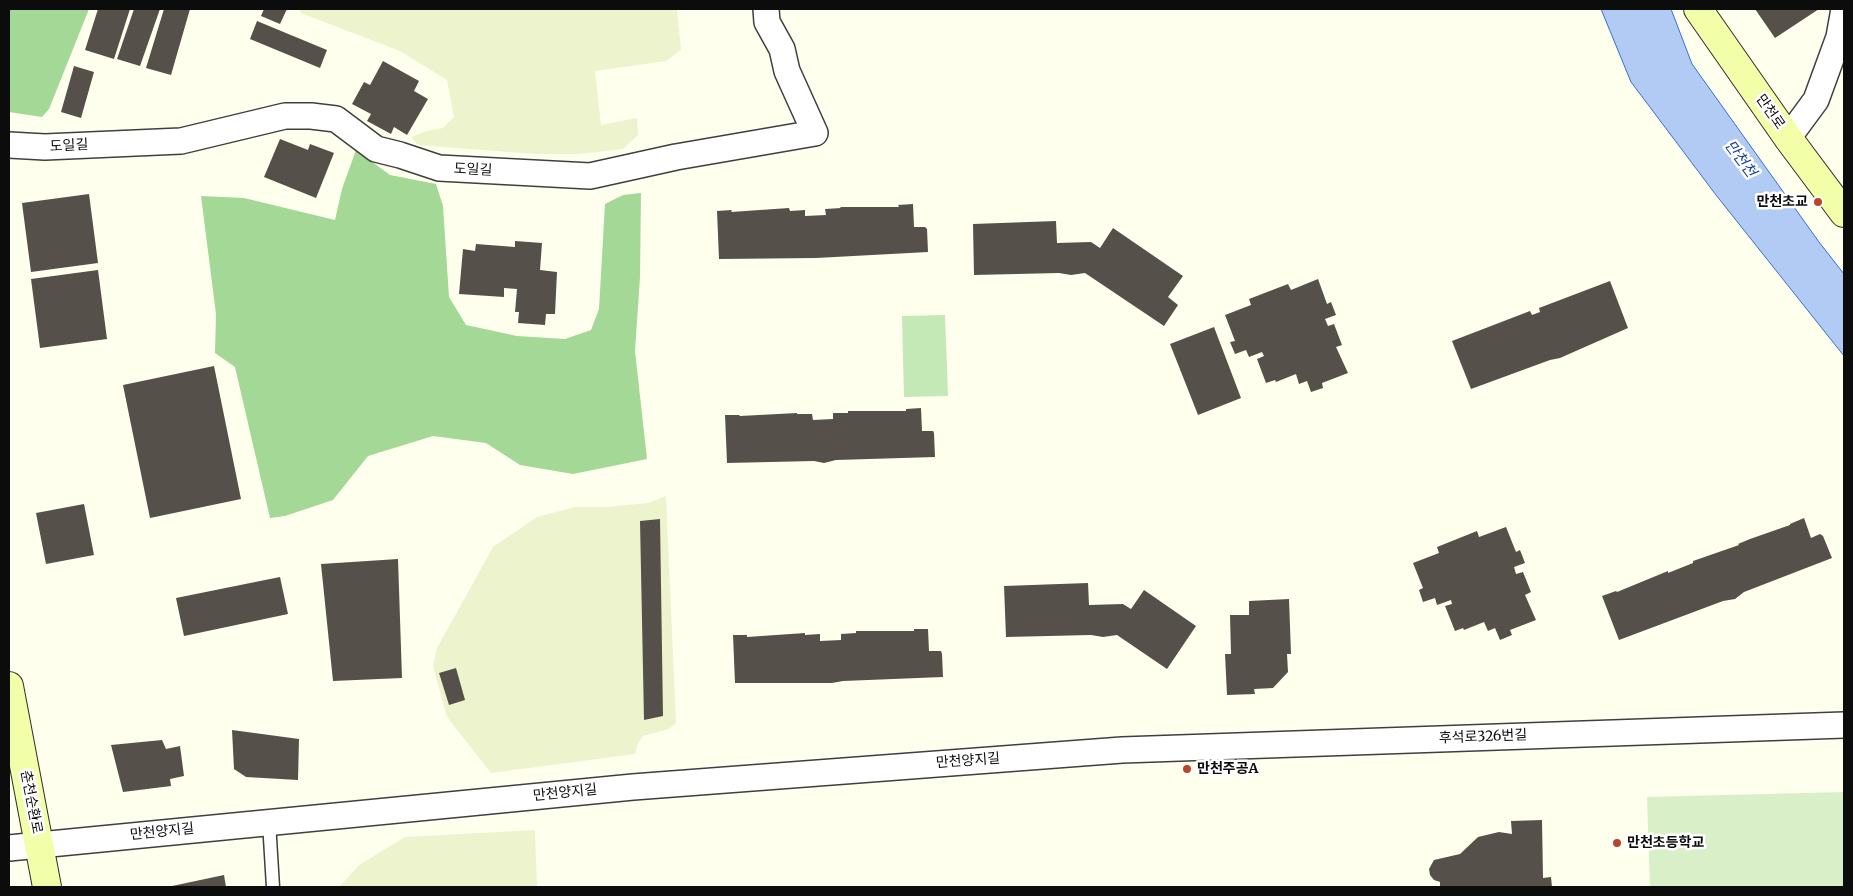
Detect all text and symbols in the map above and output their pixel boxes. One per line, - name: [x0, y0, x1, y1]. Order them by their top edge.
- street label: 만천로: [1752, 91, 1788, 133]
- street label: 도일길: [49, 137, 89, 155]
- water label: 만천천: [1720, 137, 1760, 181]
- street label: 도일길: [453, 161, 493, 179]
- place label: 만천초교: [1756, 194, 1808, 210]
- marker: 만천초교: [1812, 196, 1824, 208]
- street label: 후석로326번길: [1439, 727, 1527, 747]
- street label: 만천양지길: [935, 750, 1001, 772]
- place label: 만천주공A: [1197, 761, 1258, 777]
- marker: 만천주공A: [1181, 763, 1193, 775]
- street label: 춘천순환로: [17, 769, 45, 835]
- street label: 만천양지길: [532, 781, 598, 805]
- street label: 만천양지길: [129, 820, 195, 844]
- place label: 만천초등학교: [1627, 835, 1704, 851]
- marker: 만천초등학교: [1611, 837, 1623, 849]

